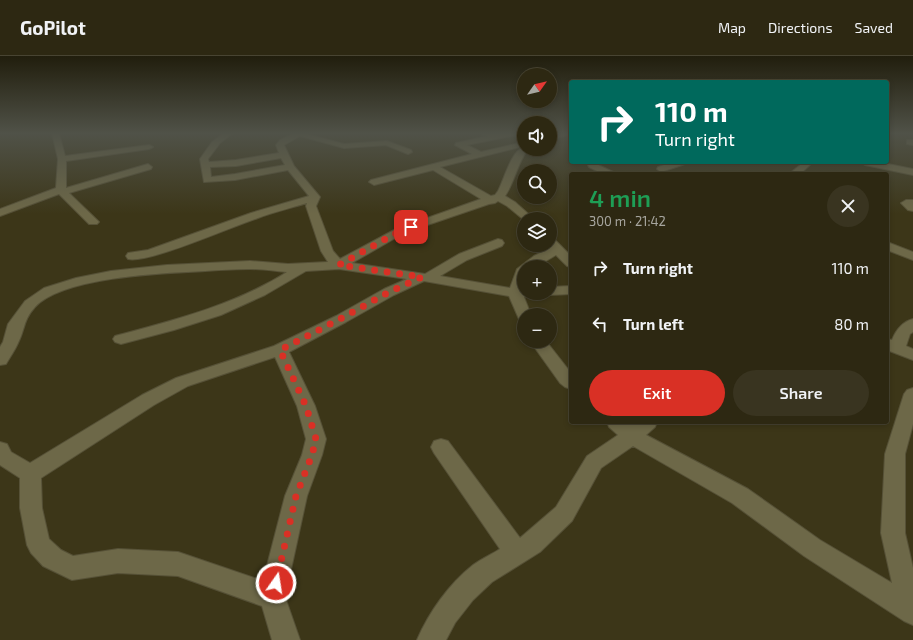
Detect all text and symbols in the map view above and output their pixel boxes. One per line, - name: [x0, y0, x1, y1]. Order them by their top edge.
- text: GoPilot: [20, 16, 86, 39]
- text: Map: [718, 19, 746, 36]
- text: Directions: [768, 19, 833, 36]
- text: Saved: [855, 19, 893, 36]
- north arrow: [517, 68, 557, 108]
- map controls: [517, 68, 557, 348]
- text: 110 m: [655, 94, 728, 128]
- icon: right: [589, 96, 641, 148]
- button: sound: [517, 116, 557, 156]
- text: Turn right: [655, 128, 735, 150]
- button: search: [517, 164, 557, 204]
- text: 4 min: [589, 183, 651, 212]
- button: close: [827, 185, 869, 227]
- pin: [394, 210, 428, 244]
- button: layers: [517, 212, 557, 252]
- text: 300 m · 21:42: [589, 213, 666, 229]
- icon: arrive: [400, 216, 422, 238]
- icon: right: [589, 257, 611, 279]
- text: Turn right: [623, 259, 693, 277]
- text: 110 m: [832, 259, 869, 277]
- button: +: [517, 260, 557, 300]
- button: −: [517, 308, 557, 348]
- icon: left: [589, 313, 611, 335]
- text: Turn left: [623, 315, 684, 333]
- text: 80 m: [834, 315, 869, 333]
- button: Exit: [589, 370, 725, 416]
- button: Share: [733, 370, 869, 416]
- position arrow: [255, 562, 297, 604]

